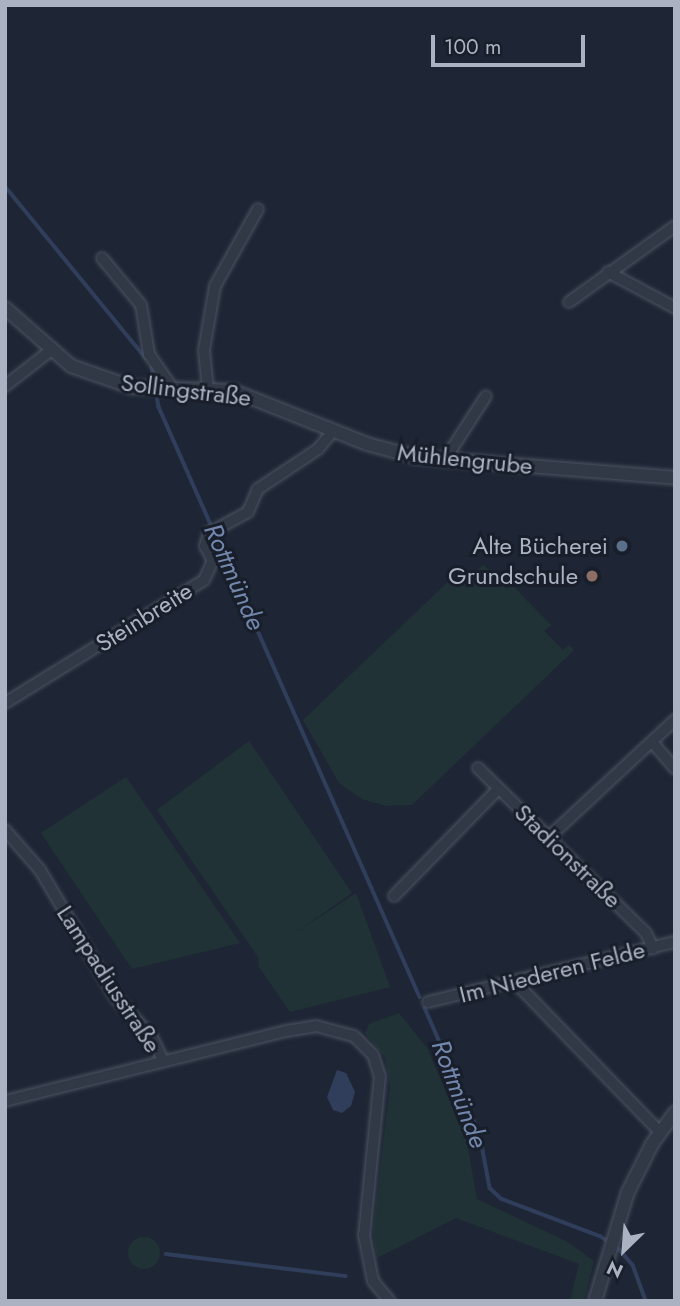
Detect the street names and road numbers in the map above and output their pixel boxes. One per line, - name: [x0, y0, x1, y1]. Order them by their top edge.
- street label: Sollingstraße: [119, 368, 253, 412]
- street label: Mühlengrube: [396, 438, 534, 480]
- street label: Steinbreite: [90, 576, 198, 658]
- street label: Stadionstraße: [509, 798, 627, 914]
- street label: Lampadiusstraße: [51, 900, 167, 1058]
- street label: Im Niederen Felde: [456, 935, 648, 1009]

